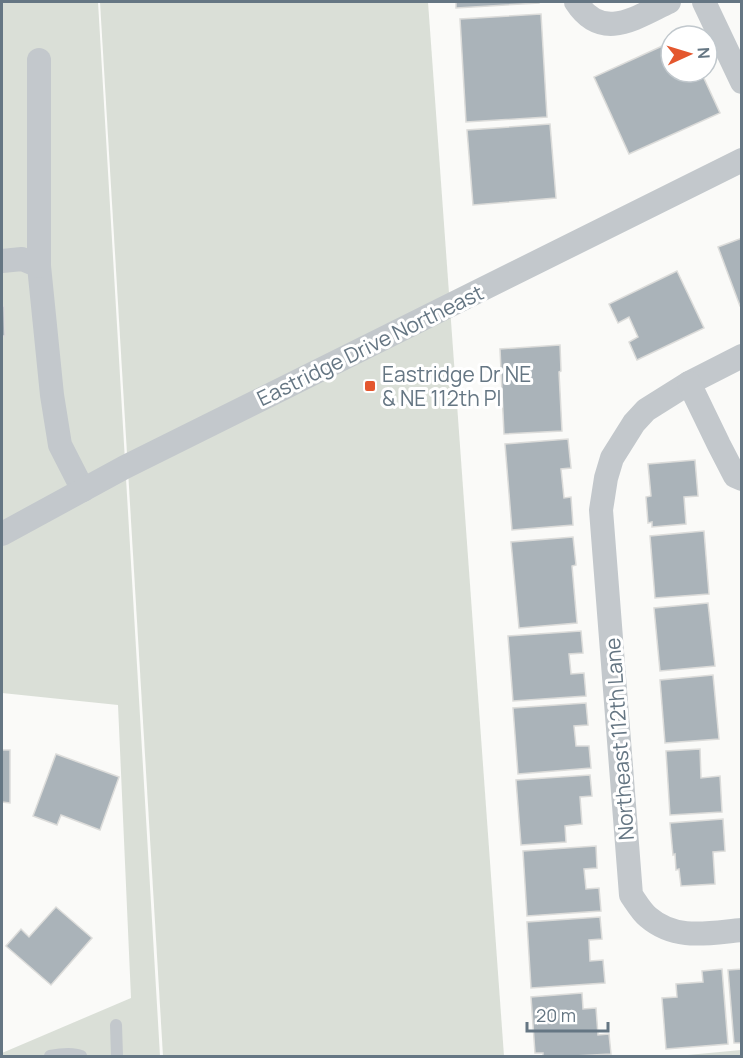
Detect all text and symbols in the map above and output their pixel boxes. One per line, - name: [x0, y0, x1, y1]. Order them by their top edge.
- north arrow: [659, 24, 719, 84]
- text: N: [693, 46, 715, 59]
- street label: Eastridge Drive Northeast: [252, 278, 488, 412]
- place label: Eastridge Dr NE & NE 112th Pl: [382, 360, 531, 412]
- marker: Eastridge Dr NE & NE 112th Pl: [363, 379, 377, 393]
- street label: Northeast 112th Lane: [598, 637, 640, 841]
- scale bar: [527, 995, 608, 1033]
- text: 20 m: [536, 1003, 576, 1027]

